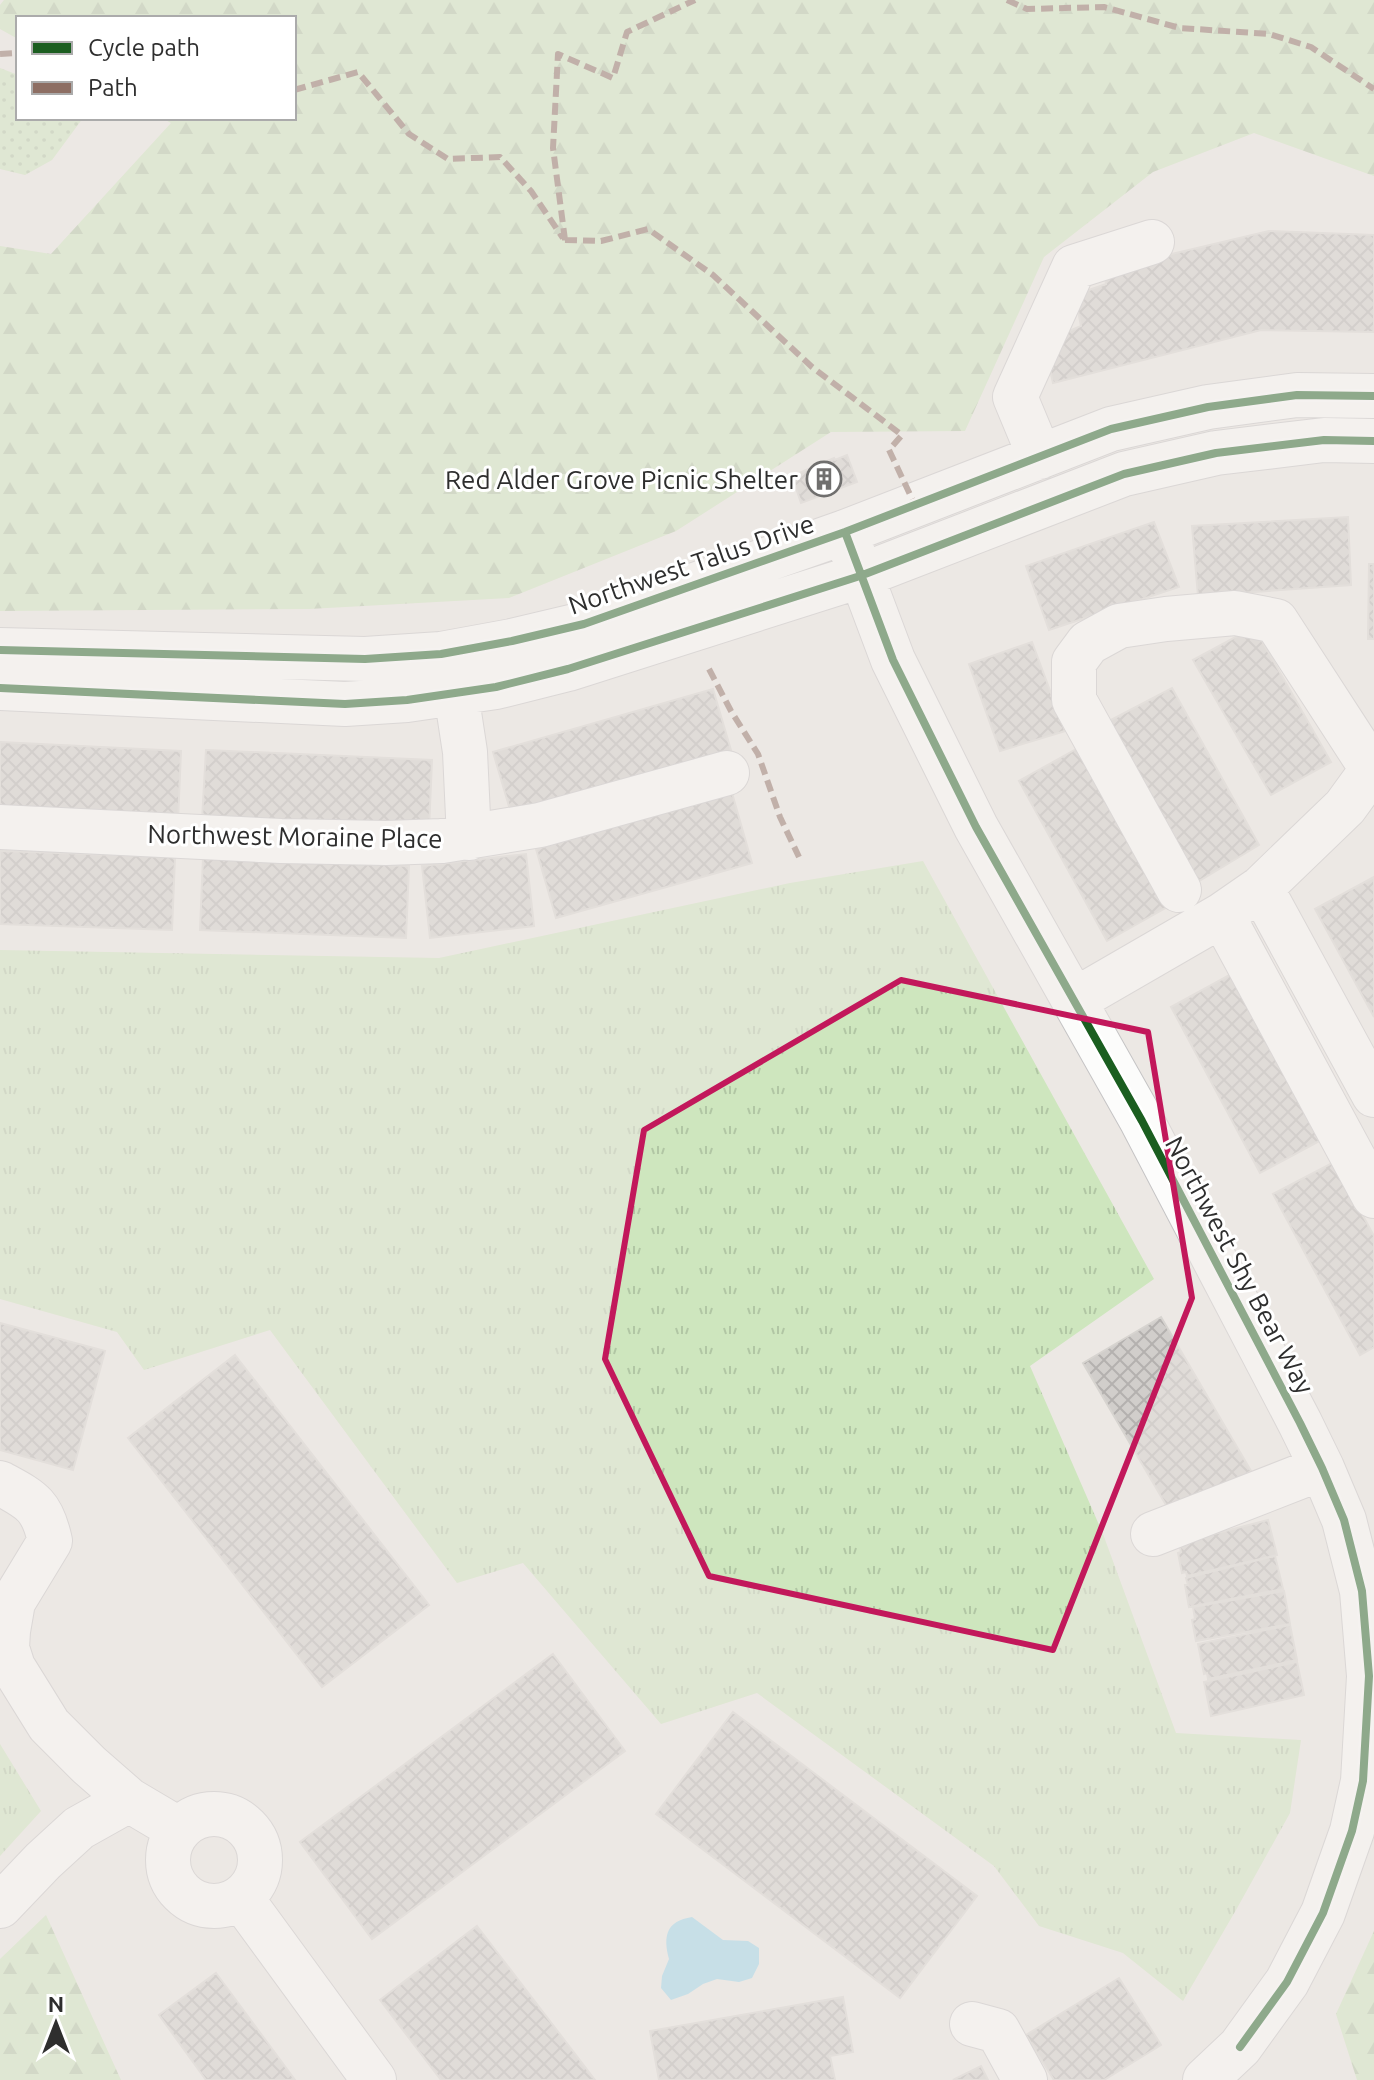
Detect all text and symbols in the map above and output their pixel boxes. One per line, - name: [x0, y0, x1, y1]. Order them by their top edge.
- legend: [16, 16, 296, 120]
- text: Cycle path: [88, 34, 200, 61]
- text: Path: [88, 74, 138, 101]
- building icon: Red Alder Grove Picnic Shelter: [805, 460, 843, 498]
- place label: Red Alder Grove Picnic Shelter: [445, 465, 798, 494]
- street label: Northwest Talus Drive: [564, 508, 818, 620]
- street label: Northwest Moraine Place: [147, 819, 443, 853]
- street label: Northwest Shy Bear Way: [1160, 1132, 1320, 1398]
- north arrow: [16, 1984, 96, 2064]
- text: N: [48, 1991, 64, 2016]

